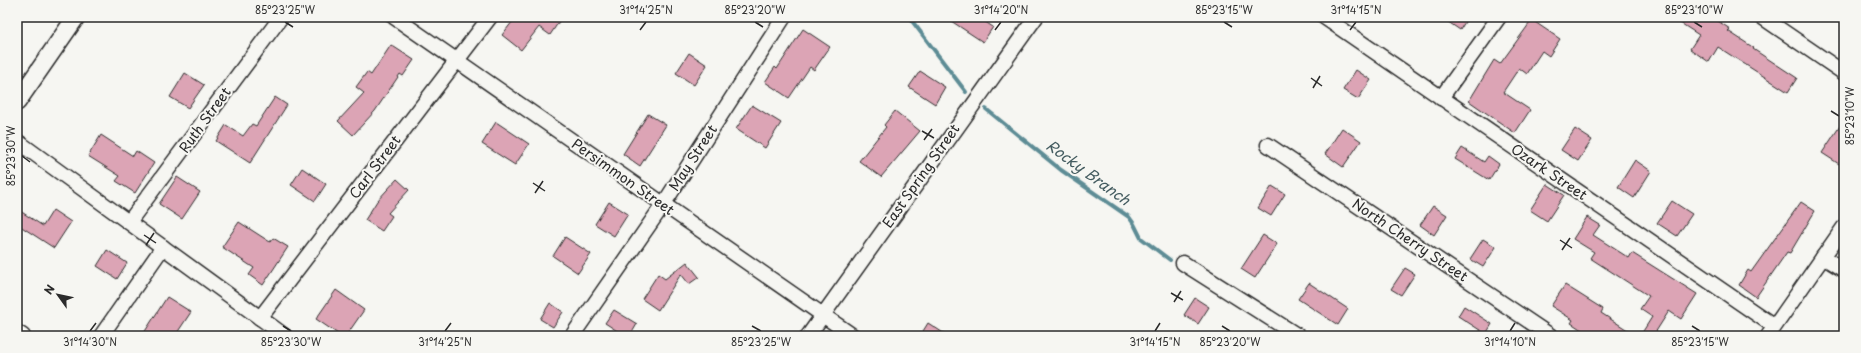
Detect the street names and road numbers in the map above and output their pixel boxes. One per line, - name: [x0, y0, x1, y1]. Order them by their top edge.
- street label: Ruth Street: [174, 82, 236, 157]
- street label: East Spring Street: [877, 119, 965, 232]
- street label: May Street: [663, 120, 722, 195]
- street label: Carl Street: [344, 130, 406, 203]
- street label: Persimmon Street: [568, 133, 679, 220]
- street label: Ozark Street: [1507, 138, 1592, 205]
- street label: North Cherry Street: [1348, 193, 1473, 286]

